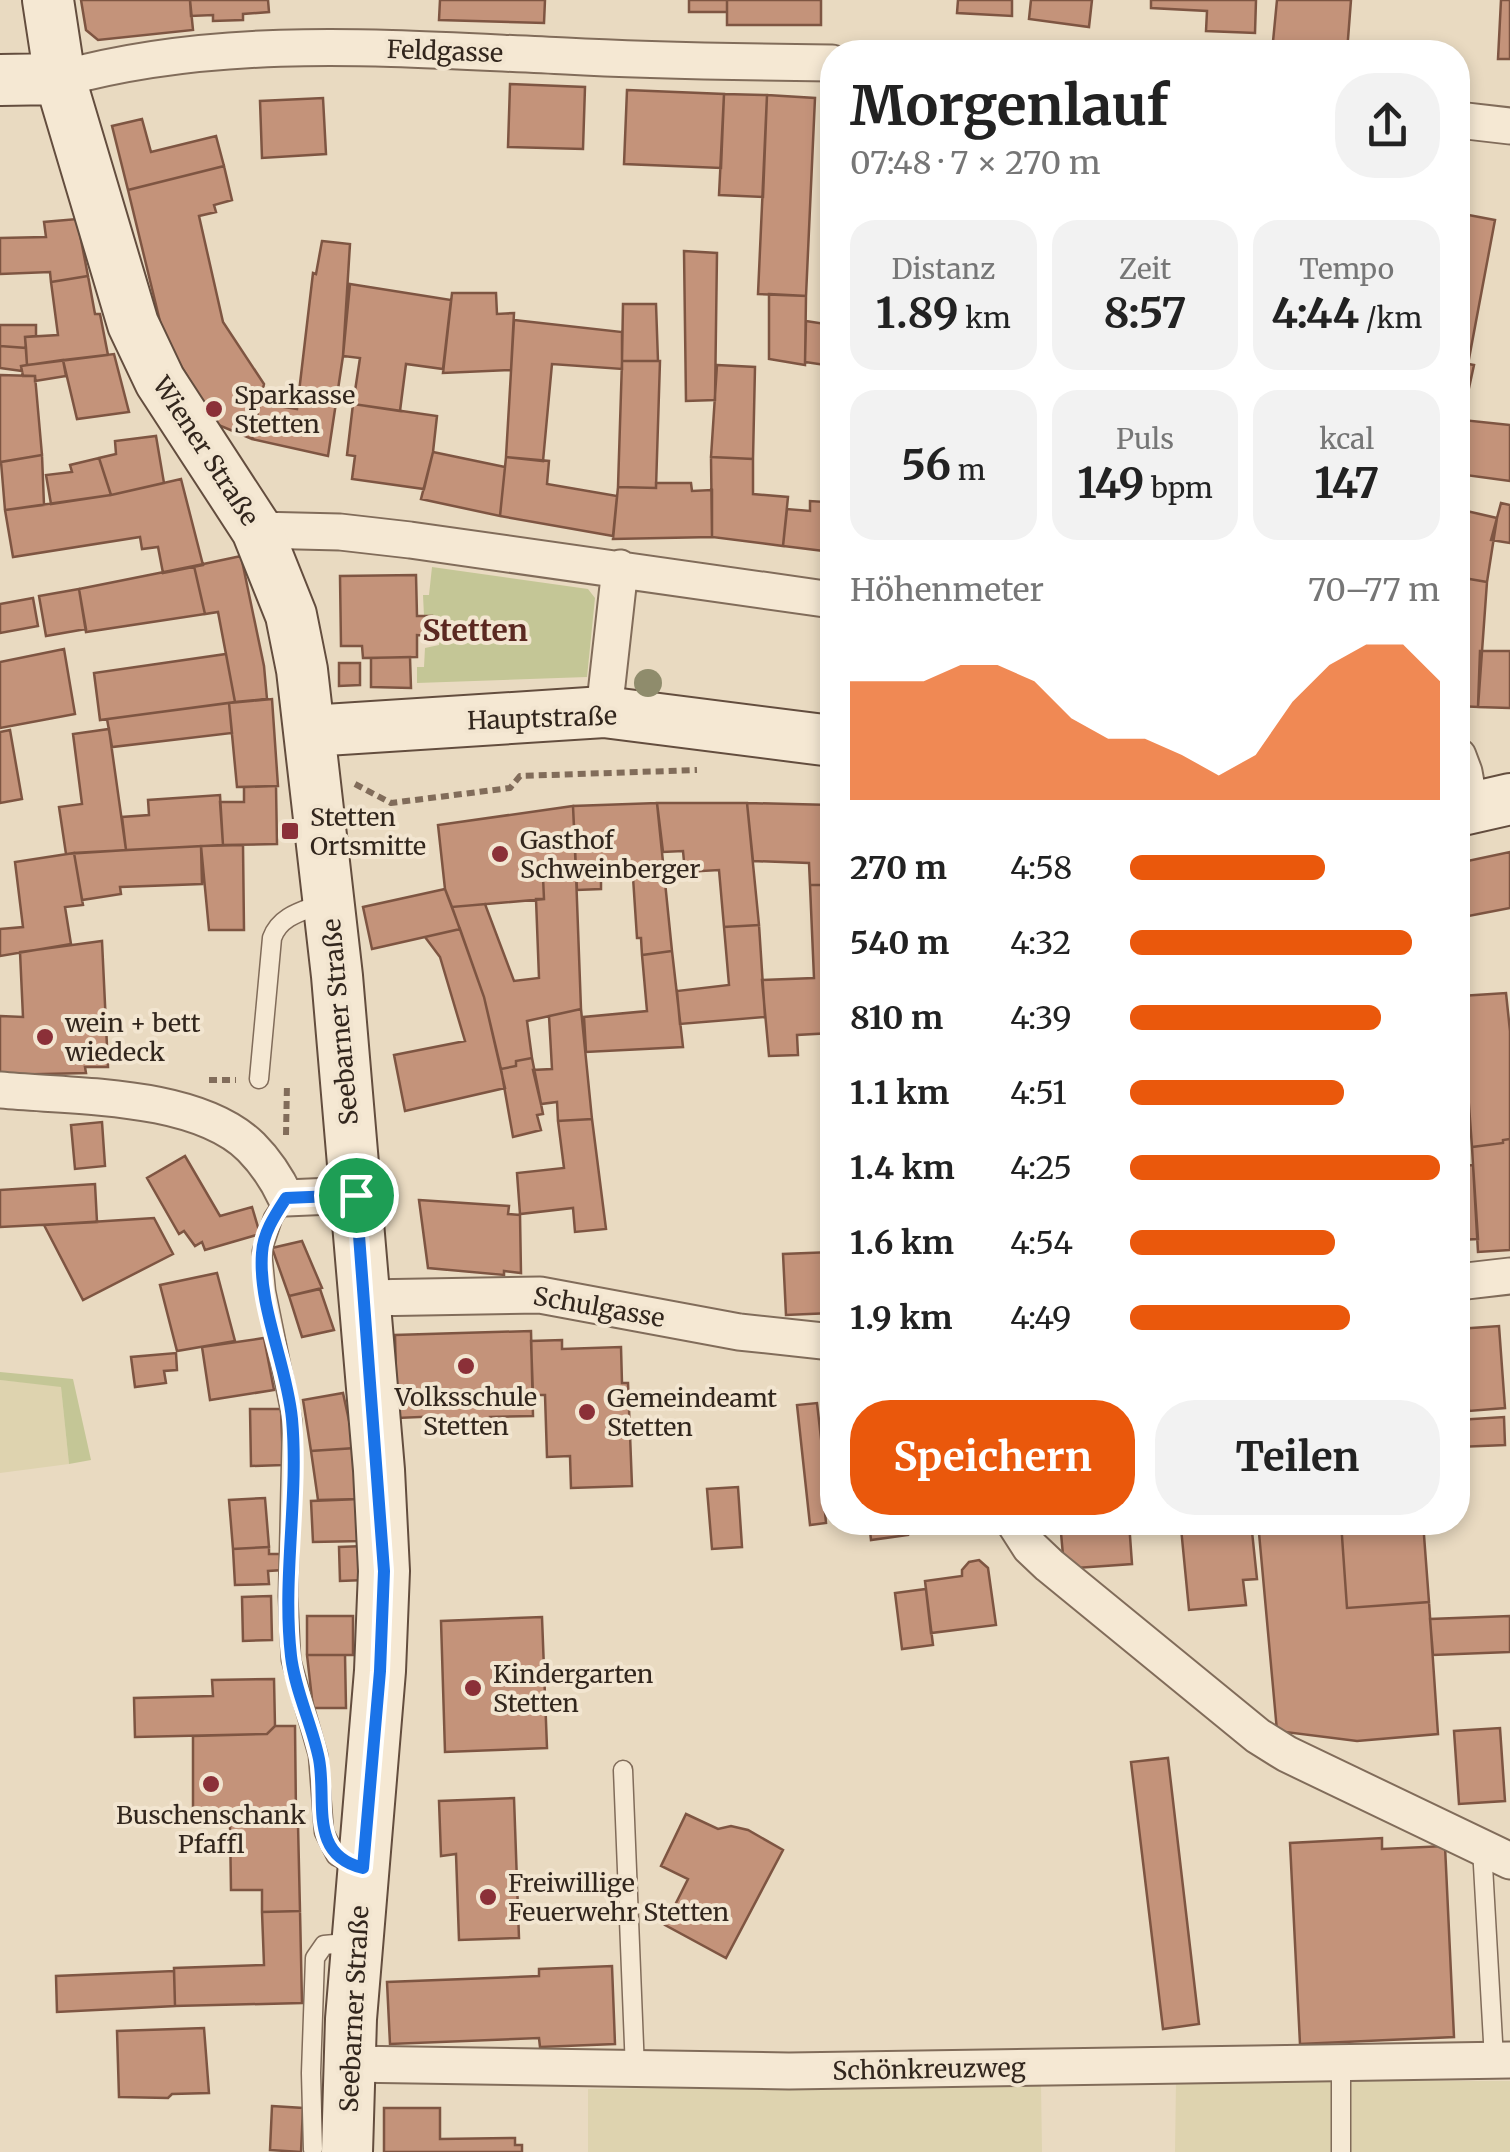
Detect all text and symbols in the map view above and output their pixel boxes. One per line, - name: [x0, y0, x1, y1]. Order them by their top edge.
- street label: Feldgasse: [386, 33, 504, 69]
- text: Morgenlauf: [850, 71, 1168, 140]
- button: share: [1335, 73, 1440, 178]
- text: 07:48 · 7 × 270 m: [850, 143, 1100, 183]
- text: Distanz: [891, 251, 995, 287]
- text: Zeit: [1119, 251, 1171, 287]
- text: Tempo: [1299, 251, 1394, 287]
- text: 1.89: [876, 287, 959, 339]
- text: 8:57: [1104, 287, 1186, 339]
- text: 4:44: [1271, 287, 1359, 339]
- text: km: [959, 300, 1011, 336]
- text: /km: [1359, 300, 1422, 336]
- street label: Wiener Straße: [145, 370, 266, 532]
- place label: Sparkasse Stetten: [234, 379, 355, 440]
- marker: Sparkasse Stetten: [203, 398, 225, 420]
- text: Puls: [1116, 421, 1174, 457]
- text: kcal: [1319, 421, 1374, 457]
- text: 56: [901, 439, 951, 491]
- text: m: [951, 452, 986, 488]
- text: 149: [1077, 457, 1144, 509]
- text: 147: [1314, 457, 1379, 509]
- text: bpm: [1144, 470, 1213, 506]
- text: Höhenmeter: [850, 570, 1044, 610]
- text: 70–77 m: [1308, 570, 1440, 610]
- district label: Stetten: [422, 611, 528, 649]
- street label: Hauptstraße: [467, 699, 617, 737]
- place label: Stetten Ortsmitte: [310, 801, 426, 862]
- marker: Stetten Ortsmitte: [279, 820, 301, 842]
- place label: Gasthof Schweinberger: [520, 824, 701, 885]
- marker: Gasthof Schweinberger: [489, 843, 511, 865]
- text: 270 m: [850, 848, 947, 888]
- text: 4:58: [1010, 848, 1072, 888]
- street label: Seebarner Straße: [315, 917, 365, 1127]
- text: 540 m: [850, 923, 949, 963]
- text: 4:32: [1010, 923, 1071, 963]
- text: 810 m: [850, 998, 943, 1038]
- text: 4:39: [1010, 998, 1072, 1038]
- place label: wein + bett wiedeck: [64, 1007, 201, 1068]
- marker: wein + bett wiedeck: [34, 1026, 56, 1048]
- text: 1.1 km: [850, 1073, 949, 1113]
- text: 4:51: [1010, 1073, 1067, 1113]
- text: 1.4 km: [850, 1148, 955, 1188]
- text: 4:25: [1010, 1148, 1072, 1188]
- pin: [314, 1153, 399, 1238]
- icon: arrive: [329, 1168, 384, 1223]
- text: 1.6 km: [850, 1223, 954, 1263]
- text: 4:54: [1010, 1223, 1073, 1263]
- street label: Schulgasse: [531, 1280, 667, 1334]
- text: 1.9 km: [850, 1298, 952, 1338]
- text: 4:49: [1010, 1298, 1071, 1338]
- marker: Volksschule Stetten: [455, 1355, 477, 1377]
- place label: Volksschule Stetten: [394, 1381, 537, 1442]
- place label: Gemeindeamt Stetten: [607, 1382, 777, 1443]
- button: Speichern: [850, 1400, 1135, 1515]
- button: Teilen: [1155, 1400, 1440, 1515]
- marker: Gemeindeamt Stetten: [576, 1401, 598, 1423]
- place label: Kindergarten Stetten: [493, 1658, 653, 1719]
- marker: Kindergarten Stetten: [462, 1677, 484, 1699]
- marker: Buschenschank Pfaffl: [200, 1773, 222, 1795]
- place label: Buschenschank Pfaffl: [116, 1799, 306, 1860]
- place label: Freiwillige Feuerwehr Stetten: [508, 1867, 729, 1928]
- marker: Freiwillige Feuerwehr Stetten: [477, 1886, 499, 1908]
- street label: Seebarner Straße: [333, 1905, 375, 2113]
- street label: Schönkreuzweg: [832, 2051, 1026, 2087]

